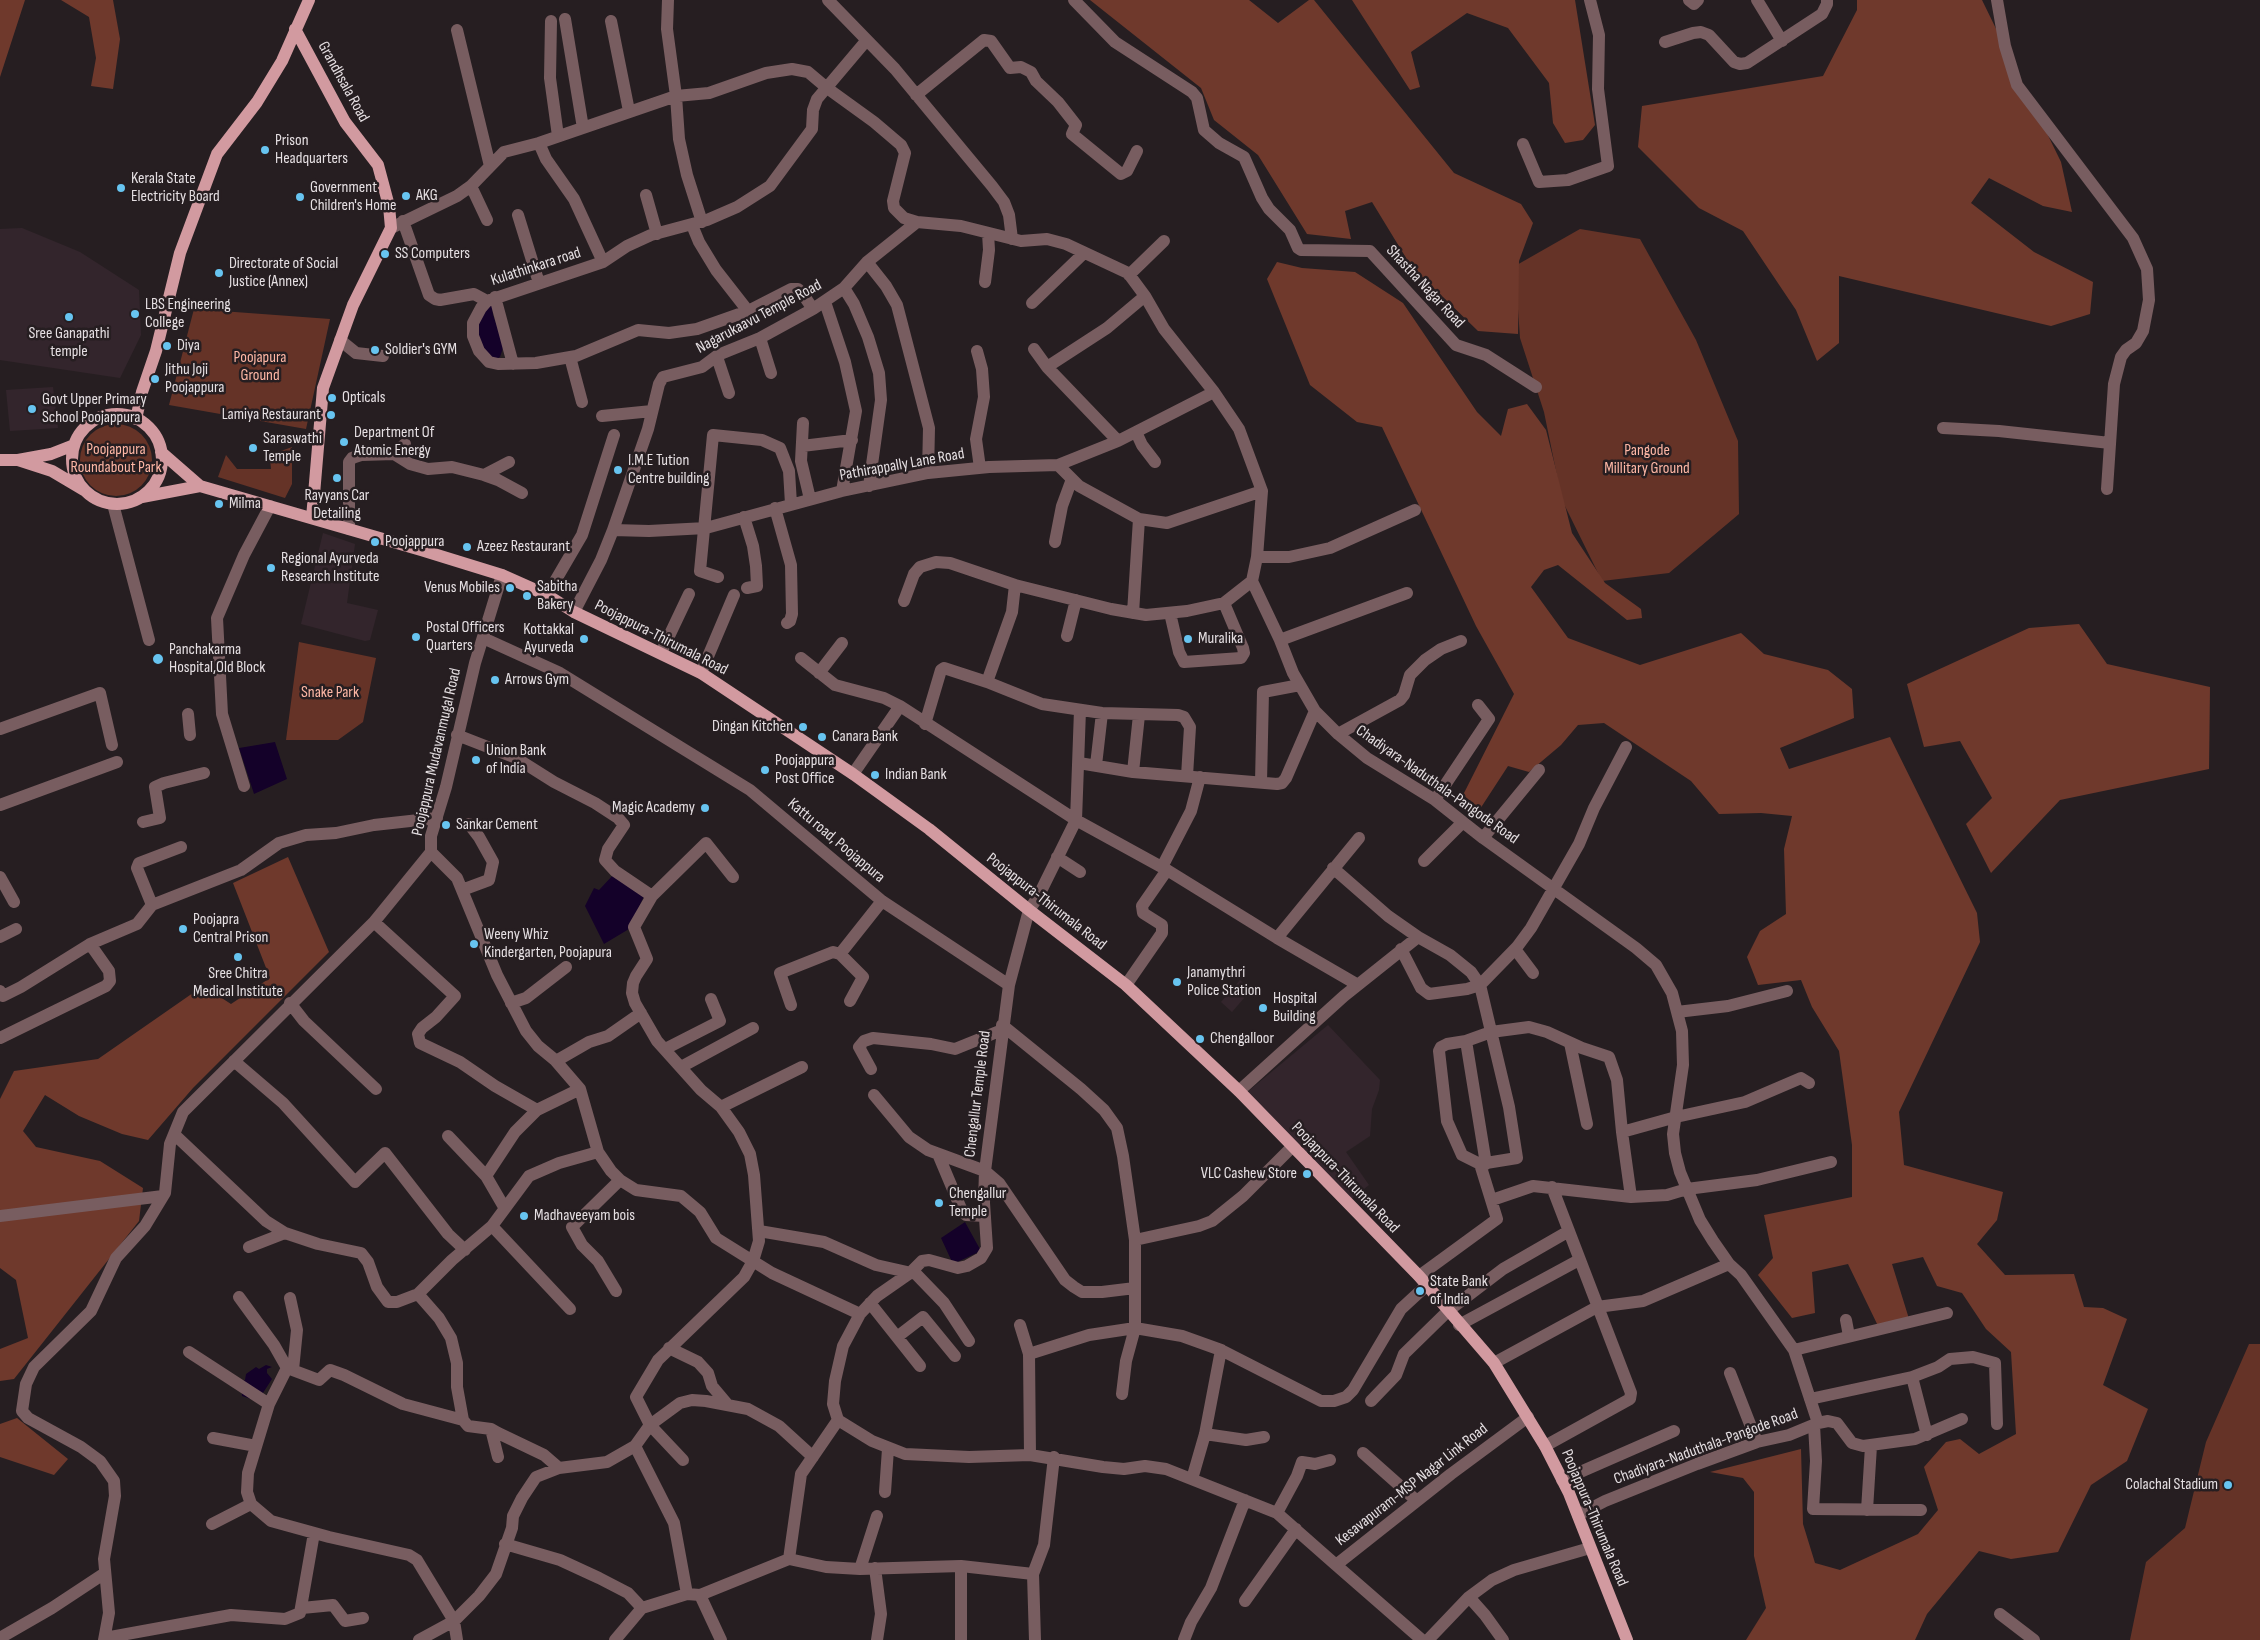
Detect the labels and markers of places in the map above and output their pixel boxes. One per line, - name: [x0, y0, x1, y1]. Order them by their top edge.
- place label: Prison Headquarters: [275, 131, 348, 169]
- marker: Prison Headquarters: [259, 144, 271, 156]
- place label: Kerala State Electricity Board: [131, 169, 220, 207]
- place label: Government Children's Home: [310, 178, 397, 216]
- marker: Kerala State Electricity Board: [115, 182, 127, 194]
- place label: AKG: [416, 186, 438, 206]
- marker: AKG: [400, 190, 412, 202]
- marker: Government Children's Home: [294, 191, 306, 203]
- place label: SS Computers: [395, 244, 470, 264]
- marker: SS Computers: [379, 248, 391, 260]
- place label: Directorate of Social Justice (Annex): [229, 254, 338, 292]
- marker: Directorate of Social Justice (Annex): [213, 267, 225, 279]
- place label: LBS Engineering College: [145, 295, 231, 333]
- marker: LBS Engineering College: [129, 308, 141, 320]
- marker: Sree Ganapathi temple: [63, 311, 75, 323]
- place label: Sree Ganapathi temple: [28, 324, 110, 362]
- place label: Diya: [177, 336, 200, 356]
- marker: Diya: [161, 340, 173, 352]
- place label: Soldier's GYM: [385, 340, 457, 360]
- marker: Soldier's GYM: [369, 344, 381, 356]
- place label: Jithu Joji Poojappura: [165, 360, 224, 398]
- marker: Jithu Joji Poojappura: [149, 373, 161, 385]
- place label: Opticals: [342, 388, 385, 408]
- place label: Govt Upper Primary School Poojappura: [42, 390, 147, 428]
- marker: Opticals: [326, 392, 338, 404]
- marker: Govt Upper Primary School Poojappura: [26, 403, 38, 415]
- place label: Lamiya Restaurant: [222, 405, 321, 425]
- marker: Lamiya Restaurant: [325, 409, 337, 421]
- place label: Department Of Atomic Energy: [354, 423, 434, 461]
- place label: Saraswathi Temple: [263, 429, 322, 467]
- marker: Department Of Atomic Energy: [338, 436, 350, 448]
- marker: Saraswathi Temple: [247, 442, 259, 454]
- place label: I.M.E Tution Centre building: [628, 451, 709, 489]
- marker: I.M.E Tution Centre building: [612, 464, 624, 476]
- marker: Rayyans Car Detailing: [331, 472, 343, 484]
- place label: Rayyans Car Detailing: [305, 486, 369, 524]
- place label: Milma: [229, 494, 261, 514]
- marker: Milma: [213, 498, 225, 510]
- place label: Poojappura: [385, 532, 444, 552]
- marker: Poojappura: [369, 536, 381, 548]
- place label: Azeez Restaurant: [477, 537, 570, 557]
- marker: Azeez Restaurant: [461, 541, 473, 553]
- place label: Regional Ayurveda Research Institute: [281, 549, 380, 587]
- marker: Regional Ayurveda Research Institute: [265, 562, 277, 574]
- place label: Sabitha Bakery: [537, 577, 578, 615]
- place label: Venus Mobiles: [424, 578, 500, 598]
- marker: Venus Mobiles: [504, 582, 516, 594]
- marker: Sabitha Bakery: [521, 590, 533, 602]
- place label: Postal Officers Quarters: [426, 618, 505, 656]
- place label: Kottakkal Ayurveda: [523, 620, 574, 658]
- place label: Muralika: [1198, 629, 1243, 649]
- marker: Postal Officers Quarters: [410, 631, 422, 643]
- marker: Kottakkal Ayurveda: [578, 633, 590, 645]
- marker: Muralika: [1182, 633, 1194, 645]
- place label: Panchakarma Hospital,Old Block: [169, 640, 265, 678]
- marker: Panchakarma Hospital,Old Block: [151, 652, 165, 666]
- place label: Arrows Gym: [505, 670, 569, 690]
- marker: Arrows Gym: [489, 674, 501, 686]
- place label: Dingan Kitchen: [712, 717, 793, 737]
- marker: Dingan Kitchen: [797, 721, 809, 733]
- place label: Canara Bank: [832, 727, 898, 747]
- marker: Canara Bank: [816, 731, 828, 743]
- place label: Union Bank of India: [486, 741, 546, 779]
- place label: Poojappura Post Office: [775, 751, 834, 789]
- marker: Union Bank of India: [470, 754, 482, 766]
- marker: Poojappura Post Office: [759, 764, 771, 776]
- place label: Indian Bank: [885, 765, 947, 785]
- marker: Indian Bank: [869, 769, 881, 781]
- place label: Magic Academy: [612, 798, 695, 818]
- marker: Magic Academy: [699, 802, 711, 814]
- place label: Sankar Cement: [456, 815, 538, 835]
- marker: Sankar Cement: [440, 819, 452, 831]
- place label: Poojapra Central Prison: [193, 910, 268, 948]
- marker: Poojapra Central Prison: [177, 923, 189, 935]
- place label: Weeny Whiz Kindergarten, Poojapura: [484, 925, 612, 963]
- marker: Weeny Whiz Kindergarten, Poojapura: [468, 938, 480, 950]
- marker: Sree Chitra Medical Institute: [232, 951, 244, 963]
- place label: Janamythri Police Station: [1187, 963, 1261, 1001]
- place label: Sree Chitra Medical Institute: [193, 964, 283, 1002]
- marker: Janamythri Police Station: [1171, 976, 1183, 988]
- place label: Hospital Building: [1273, 989, 1317, 1027]
- marker: Hospital Building: [1257, 1002, 1269, 1014]
- place label: Chengalloor: [1210, 1029, 1274, 1049]
- marker: Chengalloor: [1194, 1033, 1206, 1045]
- place label: VLC Cashew Store: [1201, 1164, 1297, 1184]
- marker: VLC Cashew Store: [1301, 1168, 1313, 1180]
- place label: Chengallur Temple: [949, 1184, 1006, 1222]
- marker: Chengallur Temple: [933, 1197, 945, 1209]
- place label: Madhaveeyam bois: [534, 1206, 635, 1226]
- marker: Madhaveeyam bois: [518, 1210, 530, 1222]
- place label: State Bank of India: [1430, 1272, 1488, 1310]
- marker: State Bank of India: [1414, 1285, 1426, 1297]
- place label: Colachal Stadium: [2125, 1475, 2218, 1495]
- marker: Colachal Stadium: [2222, 1479, 2234, 1491]

